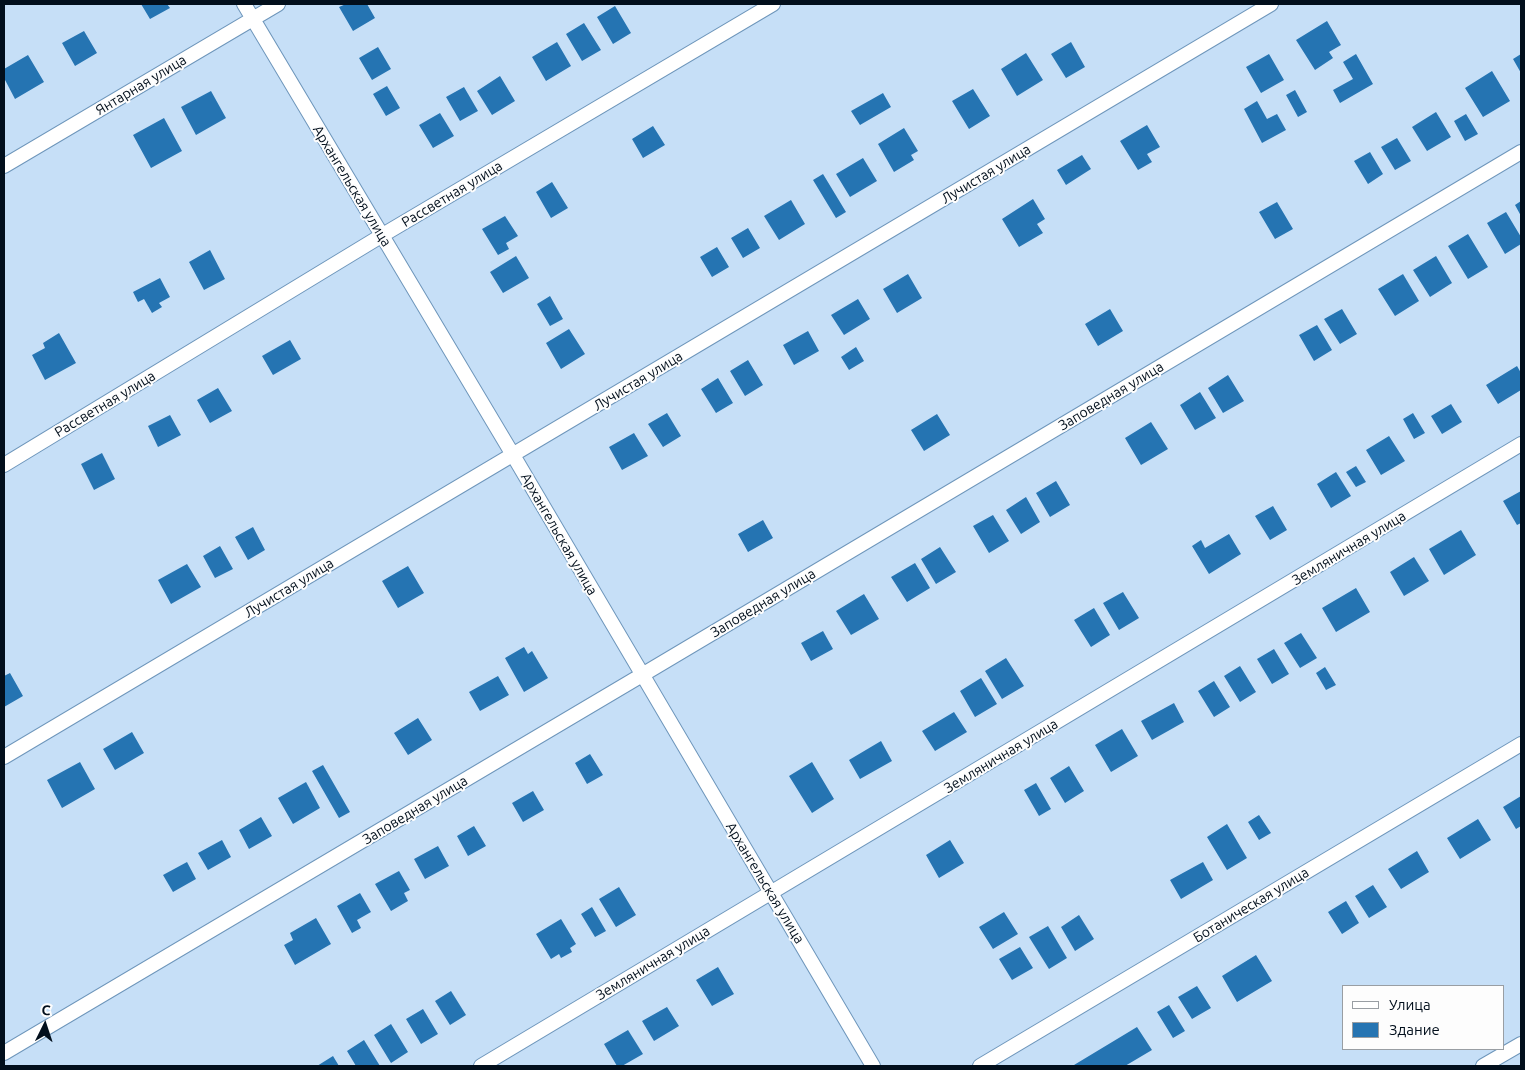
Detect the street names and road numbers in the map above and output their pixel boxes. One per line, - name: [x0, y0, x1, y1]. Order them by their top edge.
- street label: Янтарная улица: [93, 51, 189, 119]
- street label: Архангельская улица: [309, 122, 395, 250]
- street label: Лучистая улица: [938, 141, 1034, 207]
- street label: Рассветная улица: [399, 157, 505, 231]
- street label: Лучистая улица: [590, 348, 686, 414]
- street label: Заповедная улица: [1056, 358, 1166, 434]
- street label: Рассветная улица: [52, 367, 158, 441]
- street label: Архангельская улица: [517, 470, 601, 598]
- street label: Земляничная улица: [1289, 507, 1409, 589]
- street label: Лучистая улица: [241, 555, 337, 621]
- street label: Заповедная улица: [708, 565, 818, 641]
- street label: Земляничная улица: [941, 715, 1061, 797]
- street label: Заповедная улица: [360, 772, 470, 848]
- street label: Архангельская улица: [722, 819, 808, 947]
- street label: Ботаническая улица: [1190, 864, 1312, 946]
- street label: Земляничная улица: [593, 922, 713, 1004]

